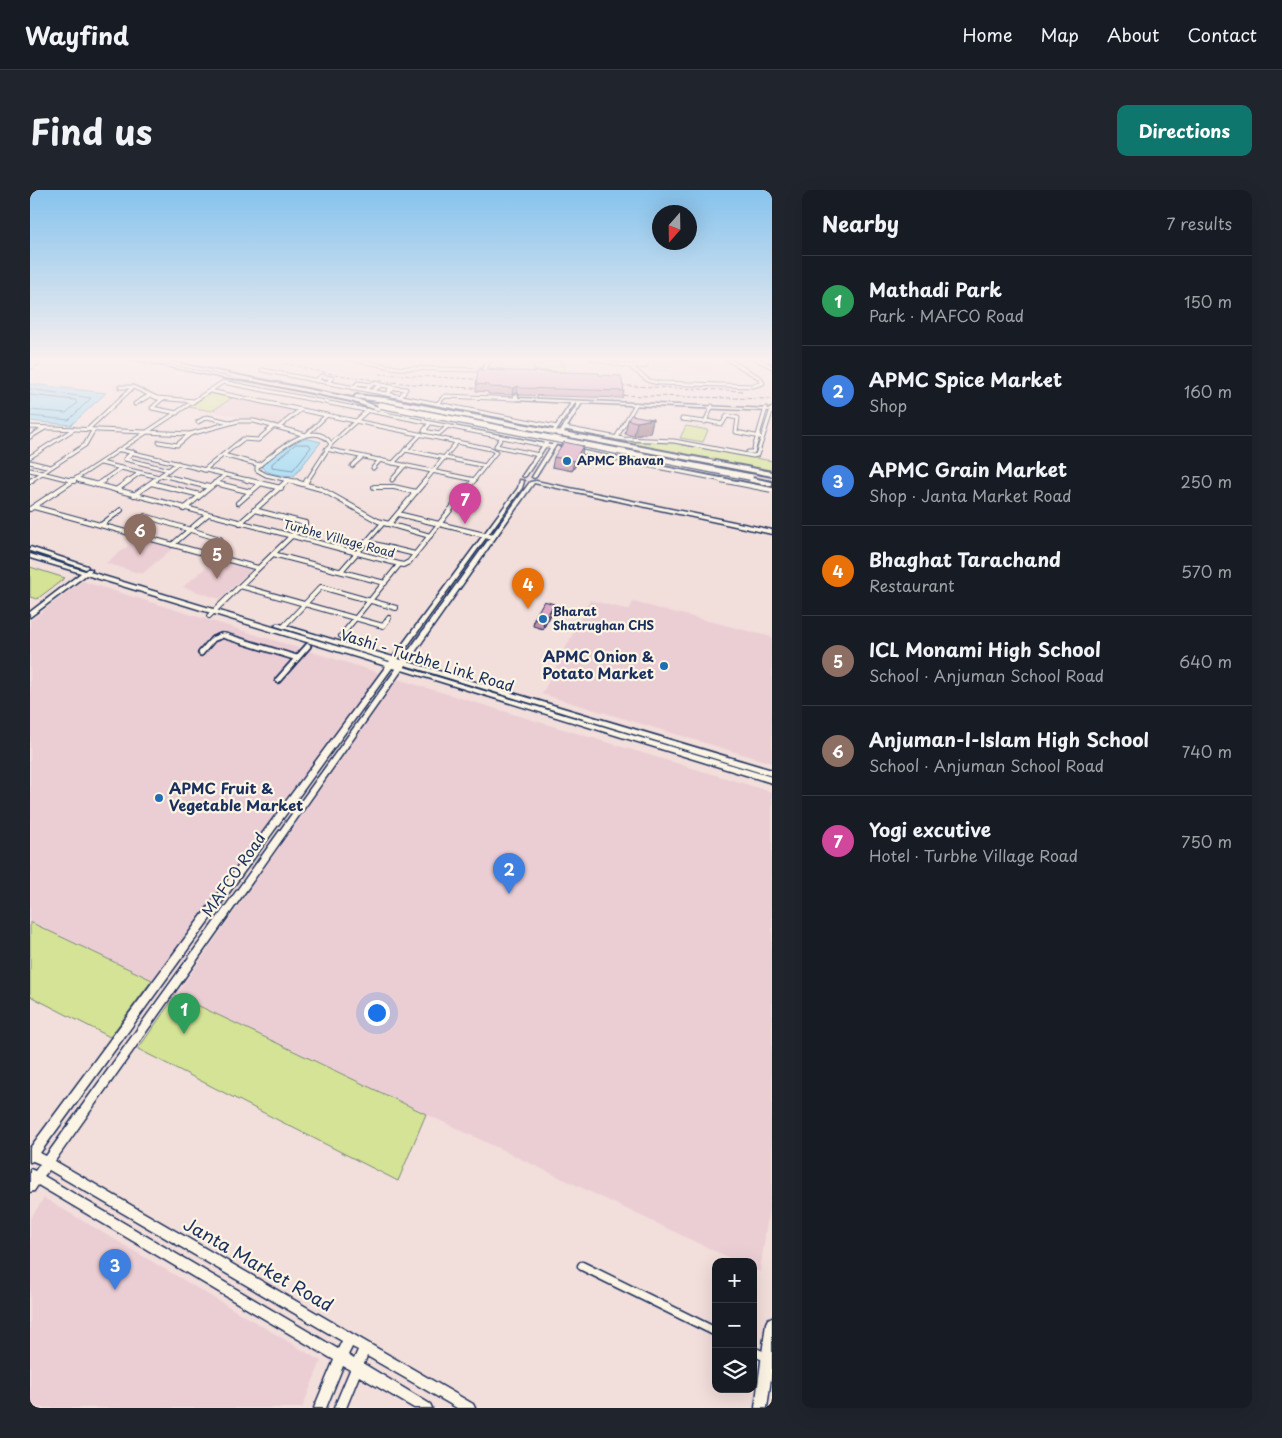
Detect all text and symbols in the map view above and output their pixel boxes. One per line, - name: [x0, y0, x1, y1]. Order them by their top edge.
- text: Wayfind: [25, 17, 129, 53]
- text: Home: [962, 21, 1012, 48]
- text: Map: [1040, 21, 1079, 48]
- text: About: [1107, 21, 1159, 48]
- text: Contact: [1187, 21, 1257, 48]
- text: Find us: [30, 104, 152, 157]
- button: Directions: [1117, 105, 1252, 156]
- north arrow: [652, 205, 697, 250]
- text: Nearby: [822, 207, 899, 239]
- text: 7 results: [1167, 211, 1232, 235]
- text: Mathadi Park: [869, 275, 1002, 303]
- text: 1: [834, 289, 842, 313]
- text: 150 m: [1184, 289, 1232, 313]
- text: Park · MAFCO Road: [869, 303, 1024, 327]
- text: APMC Spice Market: [869, 365, 1062, 393]
- text: 2: [832, 379, 844, 403]
- text: 160 m: [1184, 379, 1232, 403]
- text: Shop: [869, 393, 907, 417]
- place label: APMC Bhavan: [577, 451, 664, 469]
- marker: APMC Bhavan: [561, 455, 573, 467]
- text: APMC Grain Market: [869, 455, 1067, 483]
- text: 3: [833, 469, 843, 493]
- text: 250 m: [1181, 469, 1232, 493]
- pin: 7: [449, 483, 481, 524]
- text: Shop · Janta Market Road: [869, 483, 1072, 507]
- pin: 6: [124, 514, 156, 555]
- street label: Turbhe Village Road: [281, 514, 397, 562]
- pin: 5: [201, 538, 233, 579]
- text: Bhaghat Tarachand: [869, 545, 1061, 573]
- text: 4: [833, 559, 843, 583]
- text: 570 m: [1181, 559, 1232, 583]
- pin: 4: [512, 568, 544, 609]
- text: Restaurant: [869, 573, 955, 597]
- place label: Bharat Shatrughan CHS: [553, 602, 655, 634]
- marker: Bharat Shatrughan CHS: [537, 613, 549, 625]
- street label: Vashi - Turbhe Link Road: [338, 622, 517, 697]
- text: ICL Monami High School: [869, 635, 1101, 663]
- place label: APMC Onion & Potato Market: [542, 644, 654, 684]
- text: 5: [833, 649, 843, 673]
- text: 640 m: [1179, 649, 1232, 673]
- marker: APMC Onion & Potato Market: [658, 660, 670, 672]
- text: School · Anjuman School Road: [869, 663, 1104, 687]
- text: Anjuman-I-Islam High School: [869, 725, 1149, 753]
- text: 6: [832, 739, 844, 763]
- text: 740 m: [1182, 739, 1232, 763]
- text: School · Anjuman School Road: [869, 753, 1104, 777]
- place label: APMC Fruit & Vegetable Market: [169, 776, 303, 816]
- marker: APMC Fruit & Vegetable Market: [153, 792, 165, 804]
- text: Yogi excutive: [869, 815, 991, 843]
- street label: MAFCO Road: [195, 827, 270, 921]
- text: 7: [833, 829, 843, 853]
- text: 750 m: [1181, 829, 1232, 853]
- text: Hotel · Turbhe Village Road: [869, 843, 1078, 867]
- pin: 2: [493, 853, 525, 894]
- pin: 1: [168, 993, 200, 1034]
- your location: [364, 1000, 390, 1026]
- street label: Janta Market Road: [179, 1210, 339, 1318]
- pin: 3: [99, 1249, 131, 1290]
- map controls: [712, 1258, 757, 1393]
- button: +: [712, 1258, 757, 1303]
- button: −: [712, 1303, 757, 1348]
- button: layers: [712, 1348, 757, 1393]

